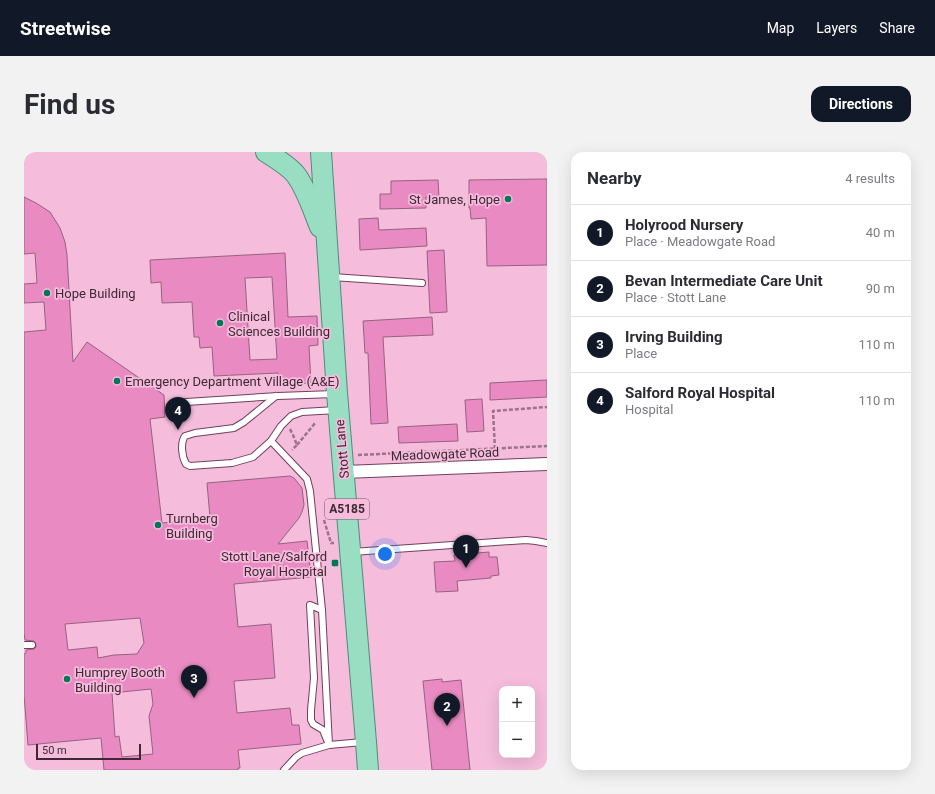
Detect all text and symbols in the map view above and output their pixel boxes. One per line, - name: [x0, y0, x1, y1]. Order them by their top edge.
- text: Streetwise: [20, 17, 111, 40]
- text: Map: [767, 20, 794, 36]
- text: Layers: [816, 20, 857, 36]
- text: Share: [879, 20, 915, 36]
- button: Directions: [811, 86, 911, 122]
- text: Find us: [24, 88, 115, 121]
- text: Nearby: [587, 168, 642, 188]
- text: 4 results: [845, 171, 895, 186]
- place label: St James, Hope: [409, 192, 500, 207]
- marker: St James, Hope: [503, 194, 513, 204]
- text: Holyrood Nursery: [625, 216, 743, 234]
- text: 1: [596, 225, 604, 240]
- text: 40 m: [866, 225, 895, 240]
- text: Place · Meadowgate Road: [625, 234, 775, 249]
- text: Bevan Intermediate Care Unit: [625, 272, 823, 290]
- text: 2: [596, 281, 604, 296]
- text: 90 m: [866, 281, 895, 296]
- place label: Hope Building: [55, 286, 136, 301]
- marker: Hope Building: [42, 288, 52, 298]
- text: Place · Stott Lane: [625, 290, 726, 305]
- place label: Clinical Sciences Building: [228, 309, 330, 339]
- marker: Clinical Sciences Building: [215, 318, 225, 328]
- text: Irving Building: [625, 328, 723, 346]
- text: 3: [596, 337, 604, 352]
- text: 110 m: [858, 337, 895, 352]
- text: Place: [625, 346, 657, 361]
- place label: Emergency Department Village (A&E): [125, 374, 339, 389]
- marker: Emergency Department Village (A&E): [112, 376, 122, 386]
- text: Salford Royal Hospital: [625, 384, 775, 402]
- text: 4: [596, 393, 604, 408]
- text: 110 m: [858, 393, 895, 408]
- pin: 4: [165, 397, 191, 430]
- text: Hospital: [625, 402, 673, 417]
- street label: Stott Lane: [332, 419, 352, 479]
- street label: Meadowgate Road: [391, 445, 499, 463]
- road number: A5185: [325, 499, 369, 519]
- place label: Turnberg Building: [166, 511, 218, 541]
- marker: Turnberg Building: [153, 520, 163, 530]
- pin: 1: [453, 535, 479, 568]
- your location: [375, 544, 395, 564]
- place label: Stott Lane/Salford Royal Hospital: [221, 549, 327, 579]
- marker: Stott Lane/Salford Royal Hospital: [330, 558, 340, 568]
- place label: Humprey Booth Building: [75, 665, 165, 695]
- pin: 3: [181, 665, 207, 698]
- marker: Humprey Booth Building: [62, 674, 72, 684]
- map controls: [499, 686, 535, 758]
- button: +: [499, 686, 535, 722]
- pin: 2: [434, 693, 460, 726]
- button: −: [499, 722, 535, 758]
- scale bar: [36, 742, 141, 761]
- text: 50 m: [42, 744, 67, 757]

